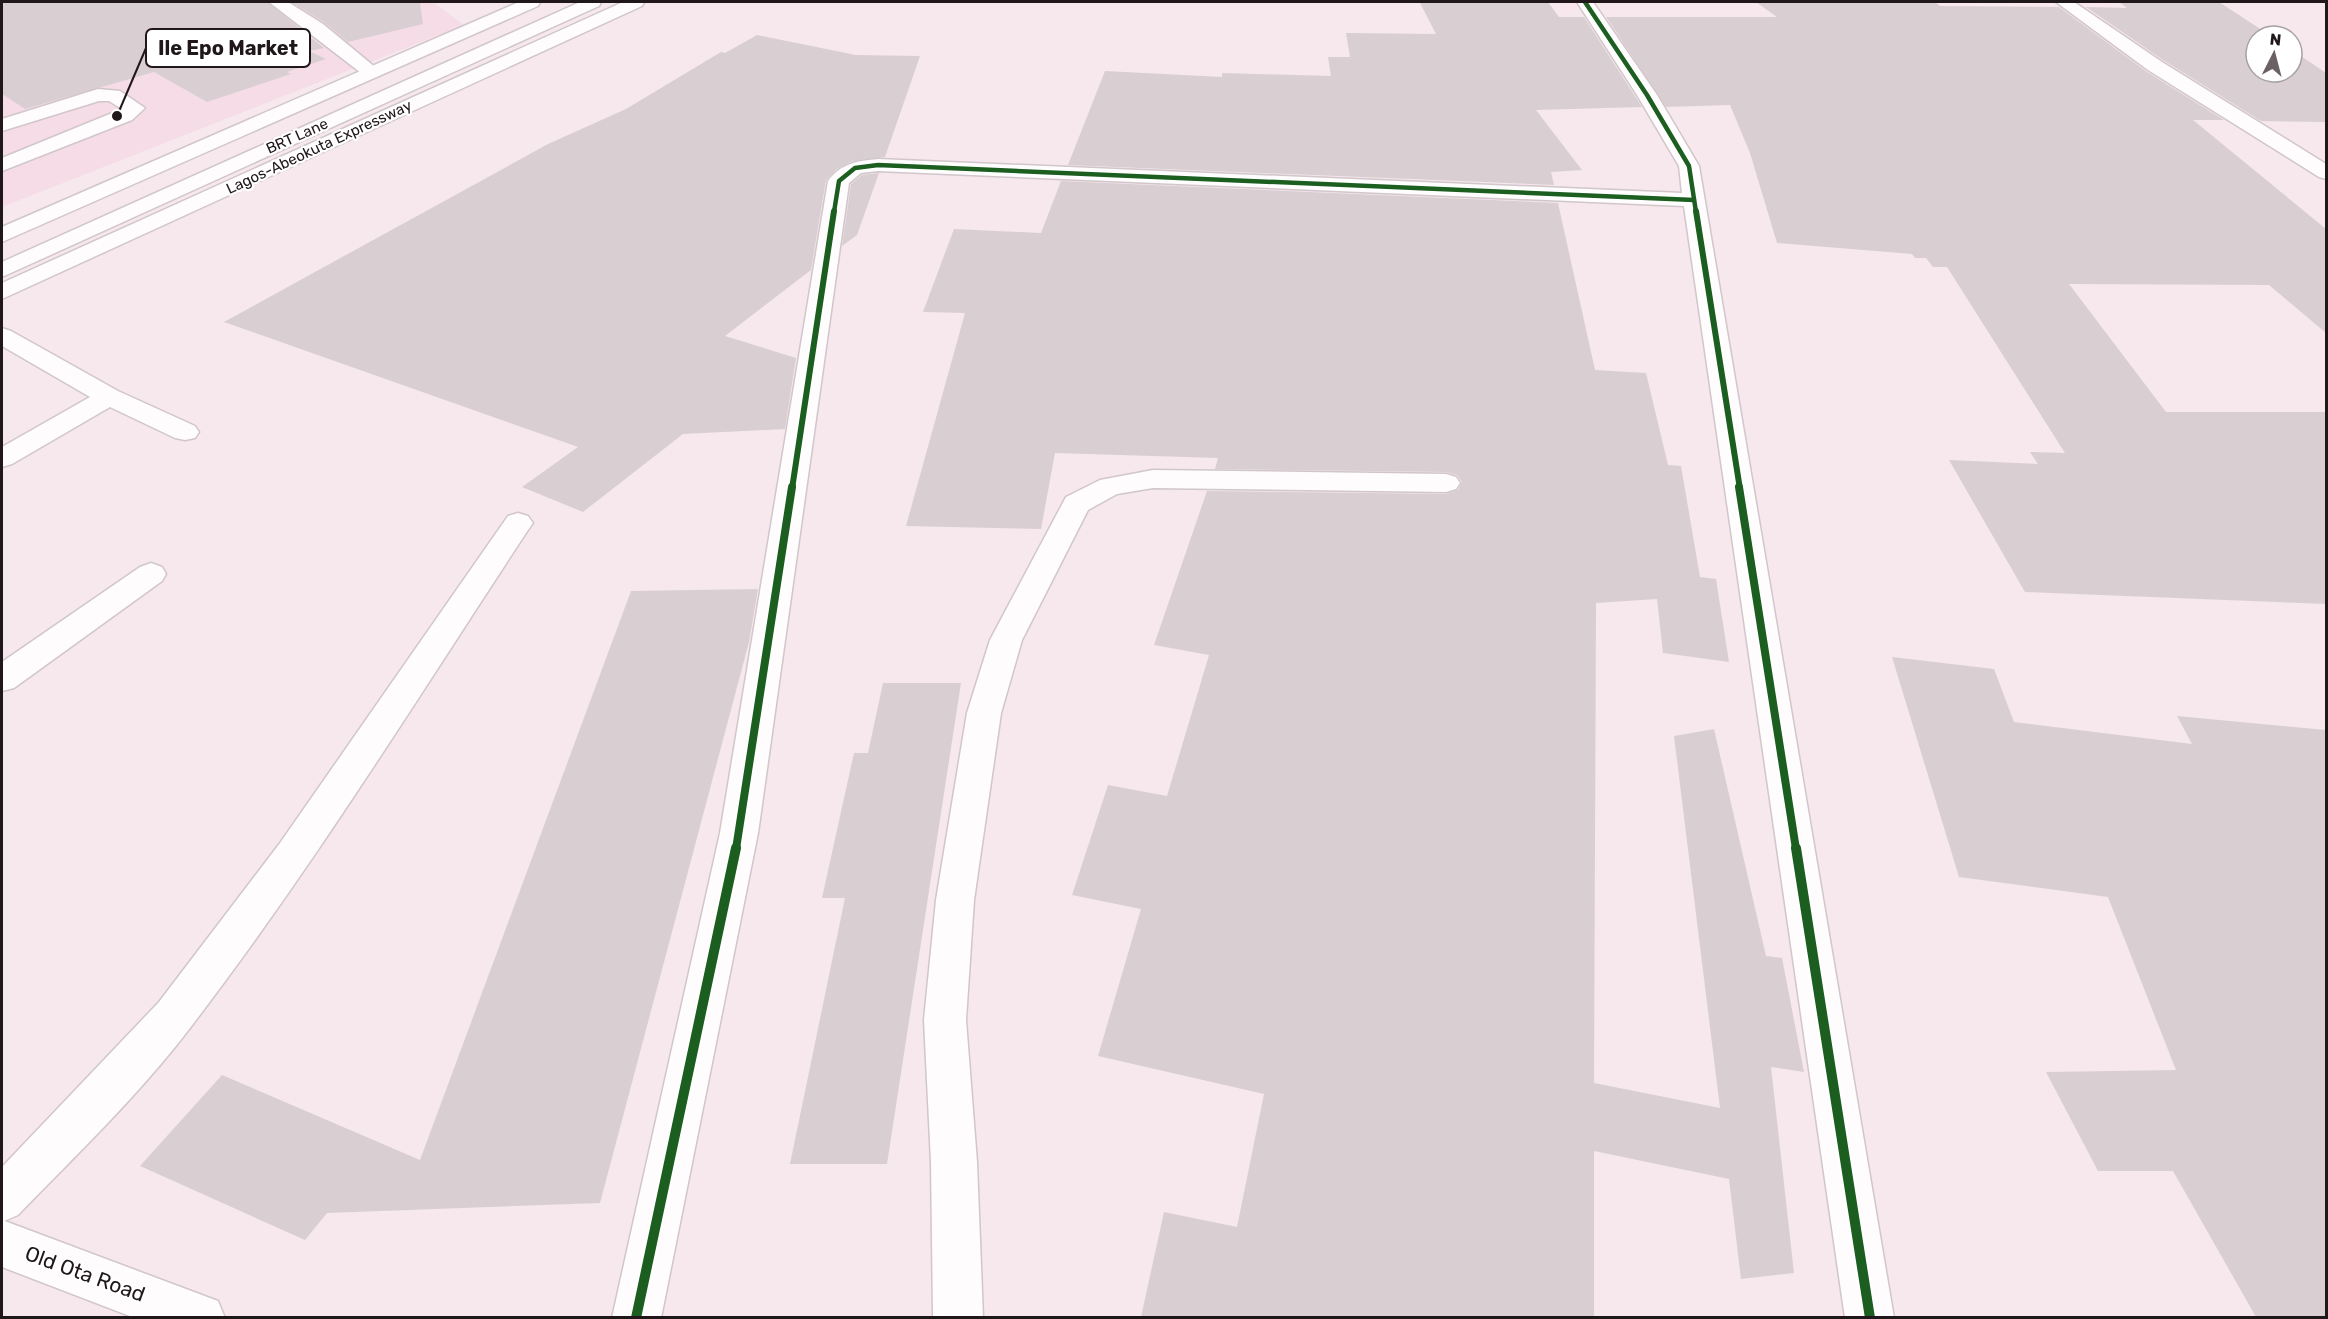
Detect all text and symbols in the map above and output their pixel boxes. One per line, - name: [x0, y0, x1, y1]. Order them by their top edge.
- north arrow: [2244, 24, 2304, 84]
- callout: Ile Epo Market: [146, 29, 310, 67]
- text: N: [2269, 30, 2282, 50]
- text: Ile Epo Market: [158, 36, 298, 60]
- street label: Lagos-Abeokuta Expressway: [223, 96, 415, 198]
- street label: BRT Lane: [263, 114, 331, 158]
- street label: Old Ota Road: [22, 1240, 149, 1307]

